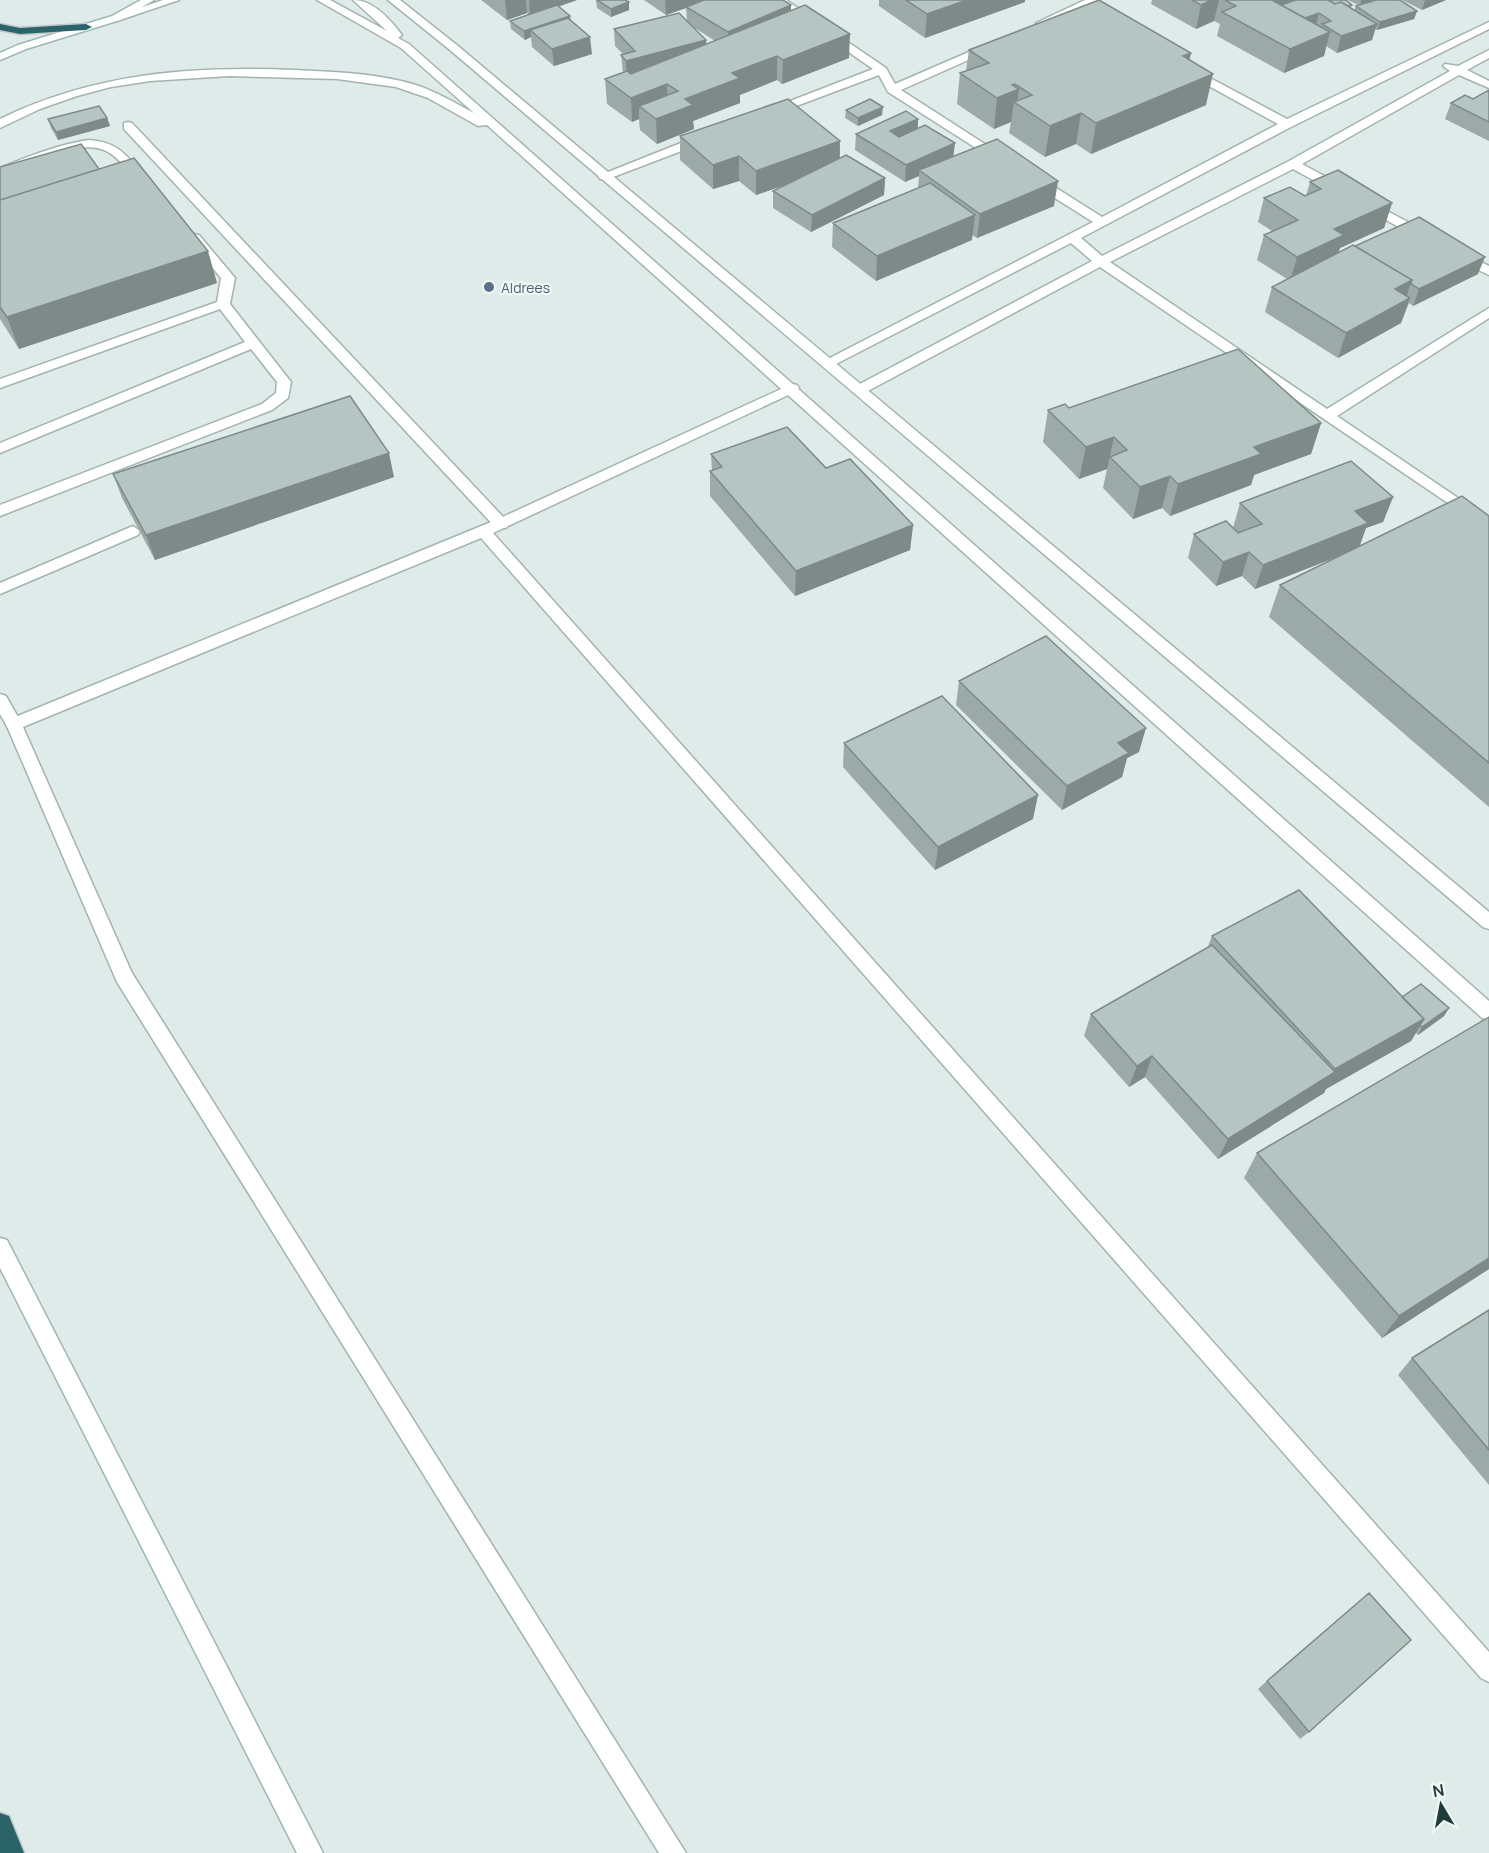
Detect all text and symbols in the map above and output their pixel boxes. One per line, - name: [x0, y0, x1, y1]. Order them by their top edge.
- place label: Aldrees: [501, 278, 550, 297]
- marker: Aldrees: [482, 280, 496, 294]
- north arrow: [1411, 1775, 1471, 1835]
- text: N: [1431, 1778, 1446, 1802]

